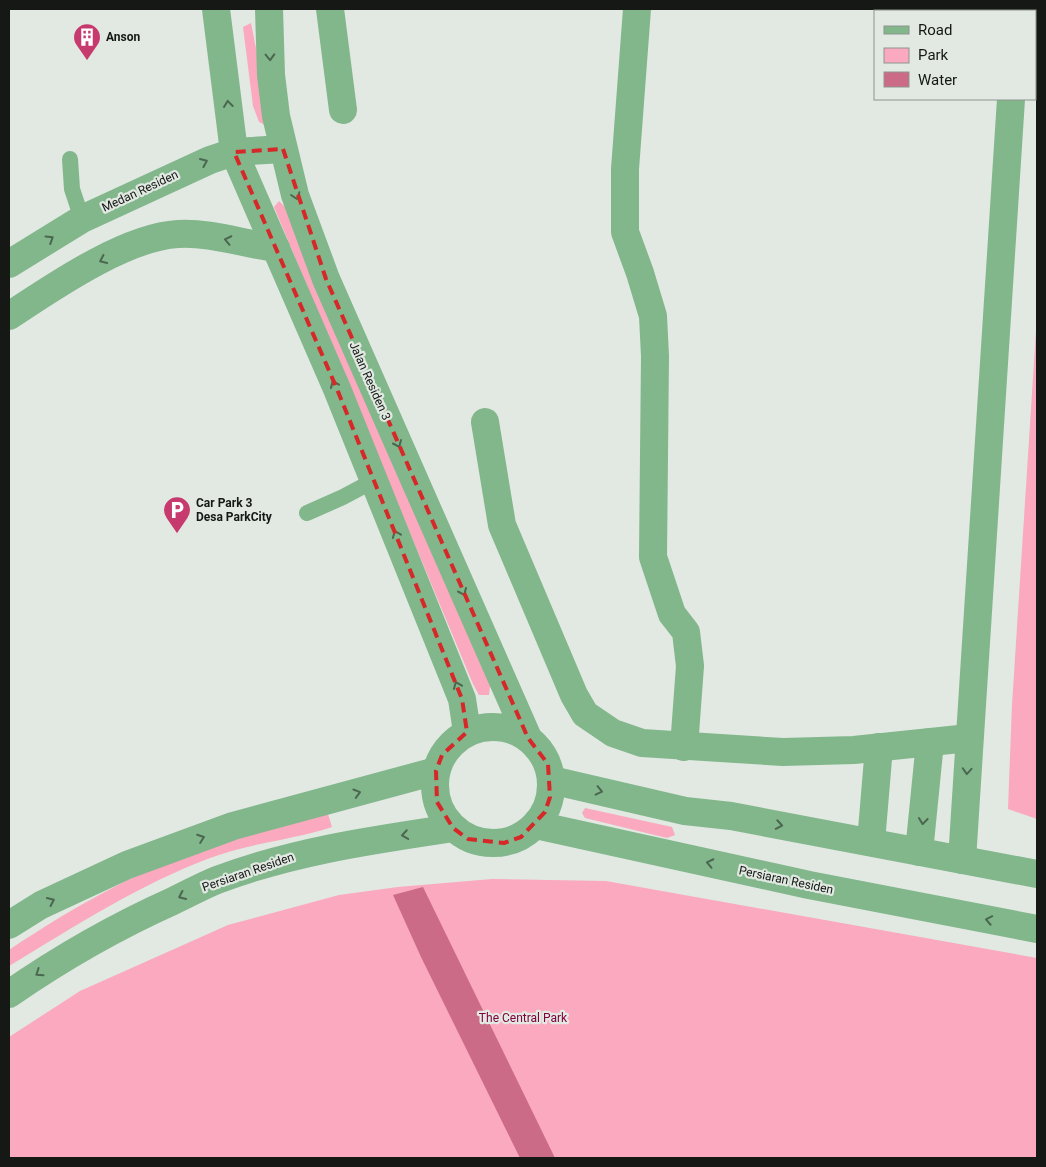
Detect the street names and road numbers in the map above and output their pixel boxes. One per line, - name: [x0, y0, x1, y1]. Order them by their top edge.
- street label: Medan Residen: [100, 167, 180, 215]
- street label: Jalan Residen 3: [346, 340, 394, 422]
- street label: Persiaran Residen: [200, 850, 296, 894]
- street label: Persiaran Residen: [738, 863, 834, 897]

